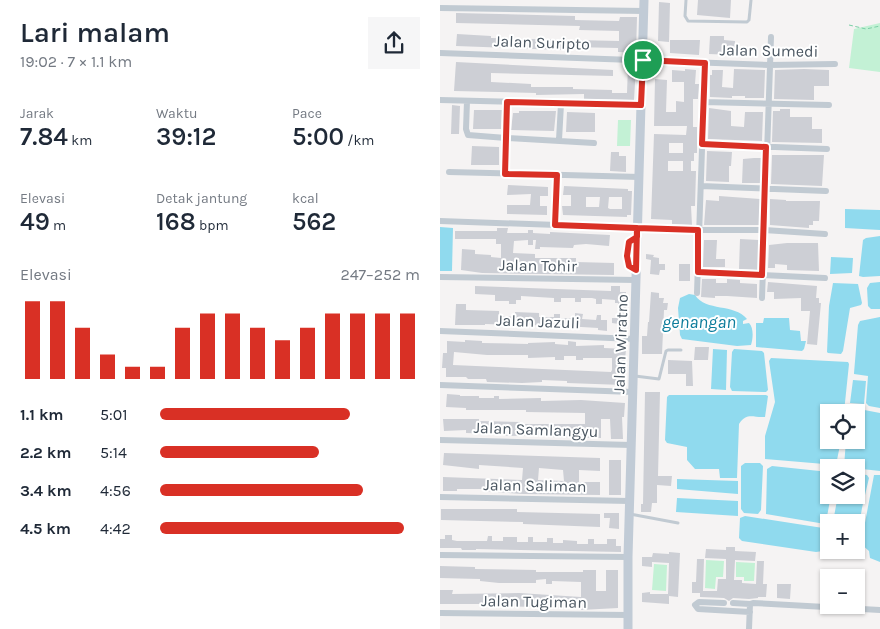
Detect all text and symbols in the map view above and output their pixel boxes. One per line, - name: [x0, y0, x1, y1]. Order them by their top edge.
- text: Lari malam: [20, 16, 170, 49]
- button: share: [368, 17, 420, 69]
- street label: Jalan Suripto: [494, 31, 590, 54]
- pin: [622, 39, 664, 81]
- street label: Jalan Sumedi: [719, 40, 819, 61]
- icon: arrive: [629, 46, 657, 74]
- text: 19:02 · 7 × 1.1 km: [20, 52, 132, 71]
- text: Jarak: [20, 105, 54, 122]
- text: Waktu: [156, 105, 197, 122]
- text: Pace: [292, 105, 322, 122]
- text: 7.84: [20, 122, 68, 151]
- text: 39:12: [156, 122, 217, 151]
- text: 5:00: [292, 122, 344, 151]
- text: km: [68, 132, 92, 149]
- text: /km: [344, 132, 374, 149]
- text: Elevasi: [20, 190, 65, 207]
- text: Detak jantung: [156, 190, 247, 207]
- text: kcal: [292, 190, 319, 207]
- text: 49: [20, 207, 50, 236]
- text: 168: [156, 207, 196, 236]
- text: 562: [292, 207, 336, 236]
- text: m: [50, 217, 66, 234]
- text: bpm: [196, 217, 229, 234]
- street label: Jalan Tohir: [499, 255, 577, 276]
- text: Elevasi: [20, 265, 72, 284]
- text: 247–252 m: [340, 265, 420, 284]
- street label: Jalan Wiratno: [609, 294, 632, 394]
- street label: Jalan Jazuli: [496, 311, 580, 332]
- water label: genangan: [662, 311, 736, 333]
- map controls: [820, 404, 865, 614]
- button: locate: [820, 404, 865, 449]
- text: 1.1 km: [20, 405, 64, 424]
- text: 5:01: [100, 405, 128, 424]
- street label: Jalan Samlangyu: [473, 418, 599, 441]
- text: 2.2 km: [20, 443, 72, 462]
- text: 5:14: [100, 443, 127, 462]
- button: layers: [820, 459, 865, 504]
- street label: Jalan Saliman: [483, 475, 587, 496]
- text: 3.4 km: [20, 481, 72, 500]
- text: 4:56: [100, 481, 131, 500]
- button: +: [820, 514, 865, 559]
- text: 4.5 km: [20, 519, 71, 538]
- text: 4:42: [100, 519, 131, 538]
- button: −: [820, 569, 865, 614]
- street label: Jalan Tugiman: [481, 591, 587, 612]

